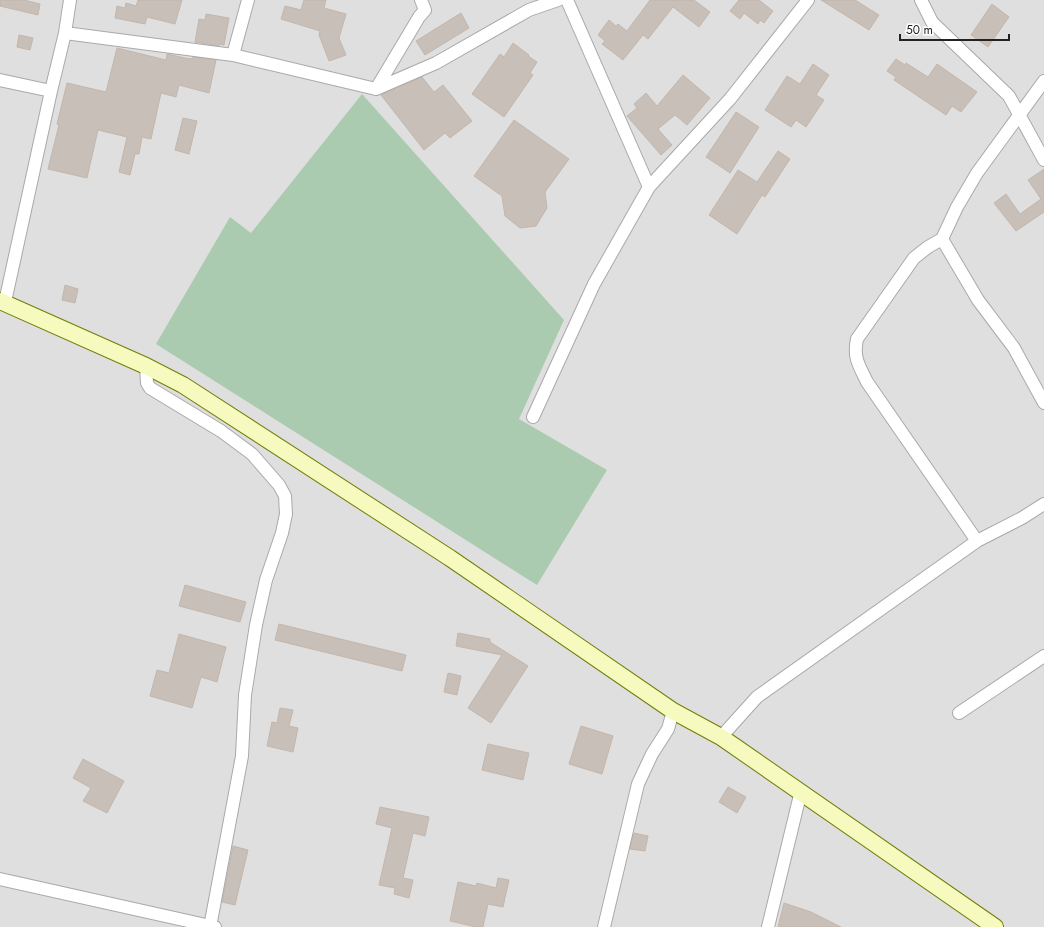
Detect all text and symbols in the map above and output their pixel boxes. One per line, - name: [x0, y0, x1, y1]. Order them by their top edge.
- scale bar: [900, 16, 1009, 42]
- text: 50 m: [906, 21, 933, 39]

